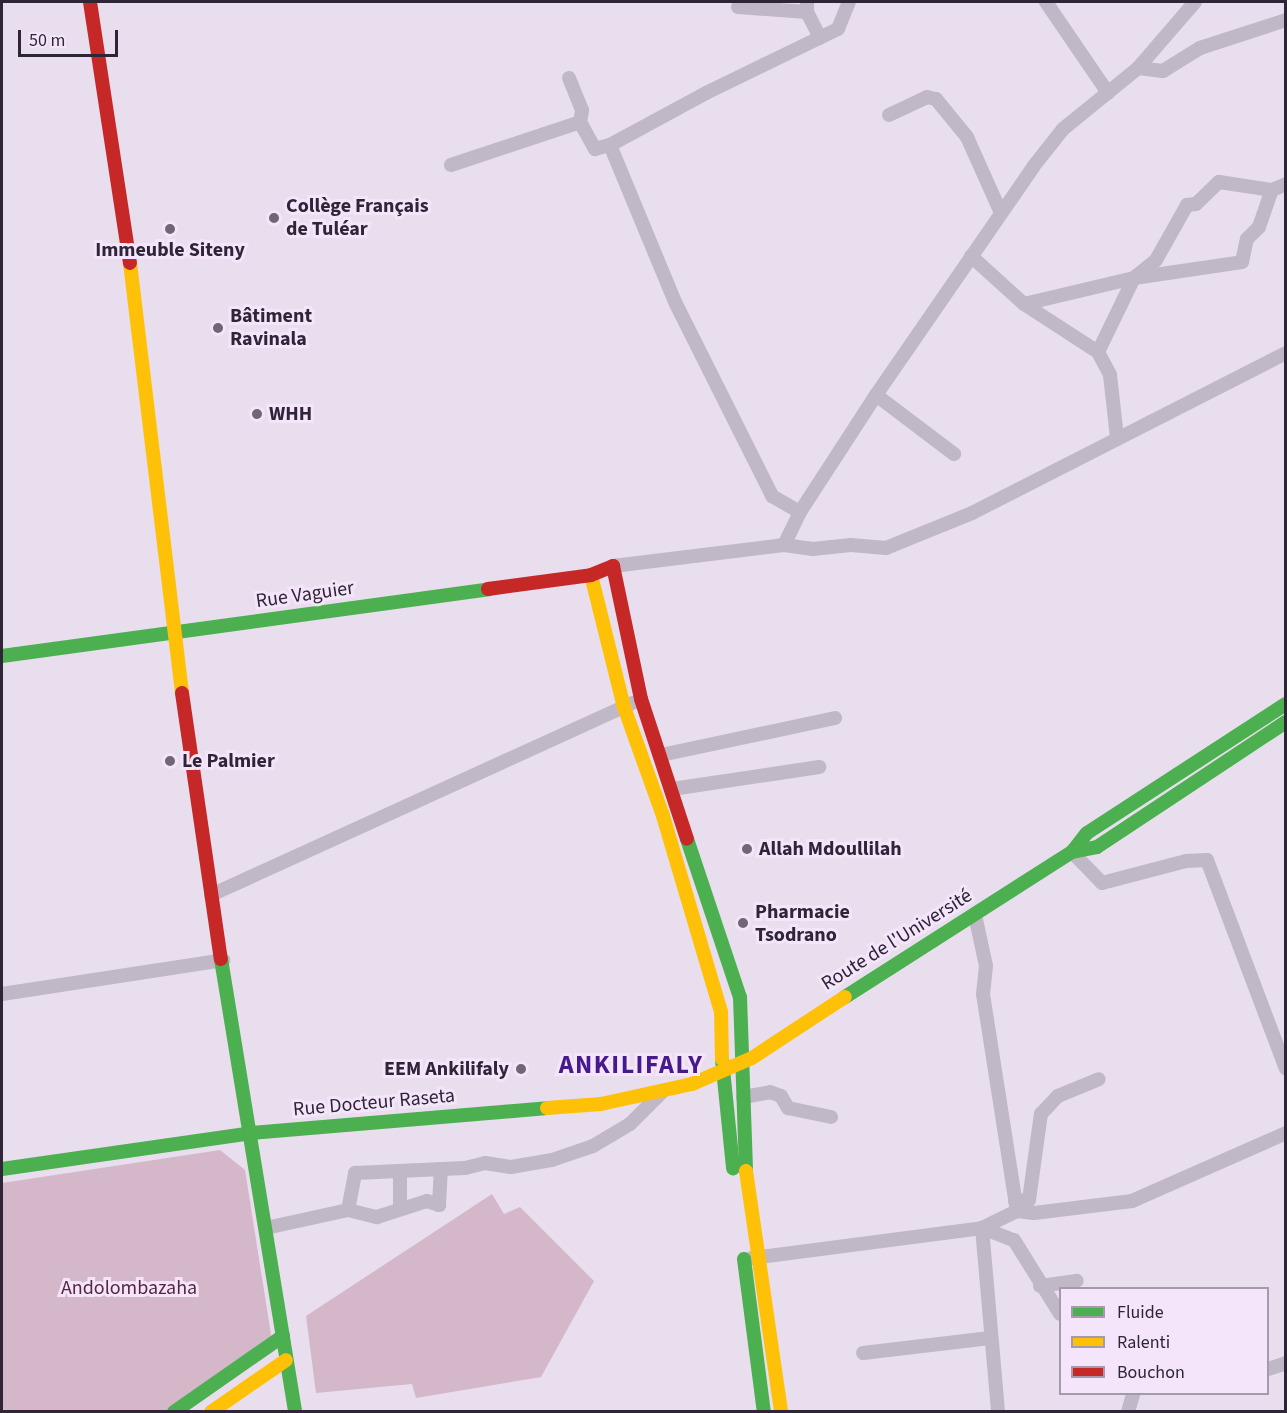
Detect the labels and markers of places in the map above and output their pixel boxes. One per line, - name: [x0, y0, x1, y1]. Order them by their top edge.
- place label: Collège Français de Tuléar: [286, 195, 429, 242]
- marker: Collège Français de Tuléar: [267, 211, 281, 225]
- marker: Immeuble Siteny: [163, 222, 177, 236]
- place label: Immeuble Siteny: [95, 238, 245, 262]
- place label: Bâtiment Ravinala: [230, 304, 312, 351]
- marker: Bâtiment Ravinala: [211, 321, 225, 335]
- place label: WHH: [269, 402, 312, 426]
- marker: WHH: [250, 407, 264, 421]
- place label: Le Palmier: [182, 749, 275, 773]
- marker: Le Palmier: [163, 754, 177, 768]
- place label: Allah Mdoullilah: [759, 837, 902, 861]
- marker: Allah Mdoullilah: [740, 842, 754, 856]
- place label: Pharmacie Tsodrano: [755, 900, 850, 947]
- marker: Pharmacie Tsodrano: [736, 916, 750, 930]
- place label: EEM Ankilifaly: [384, 1057, 509, 1081]
- marker: EEM Ankilifaly: [514, 1062, 528, 1076]

